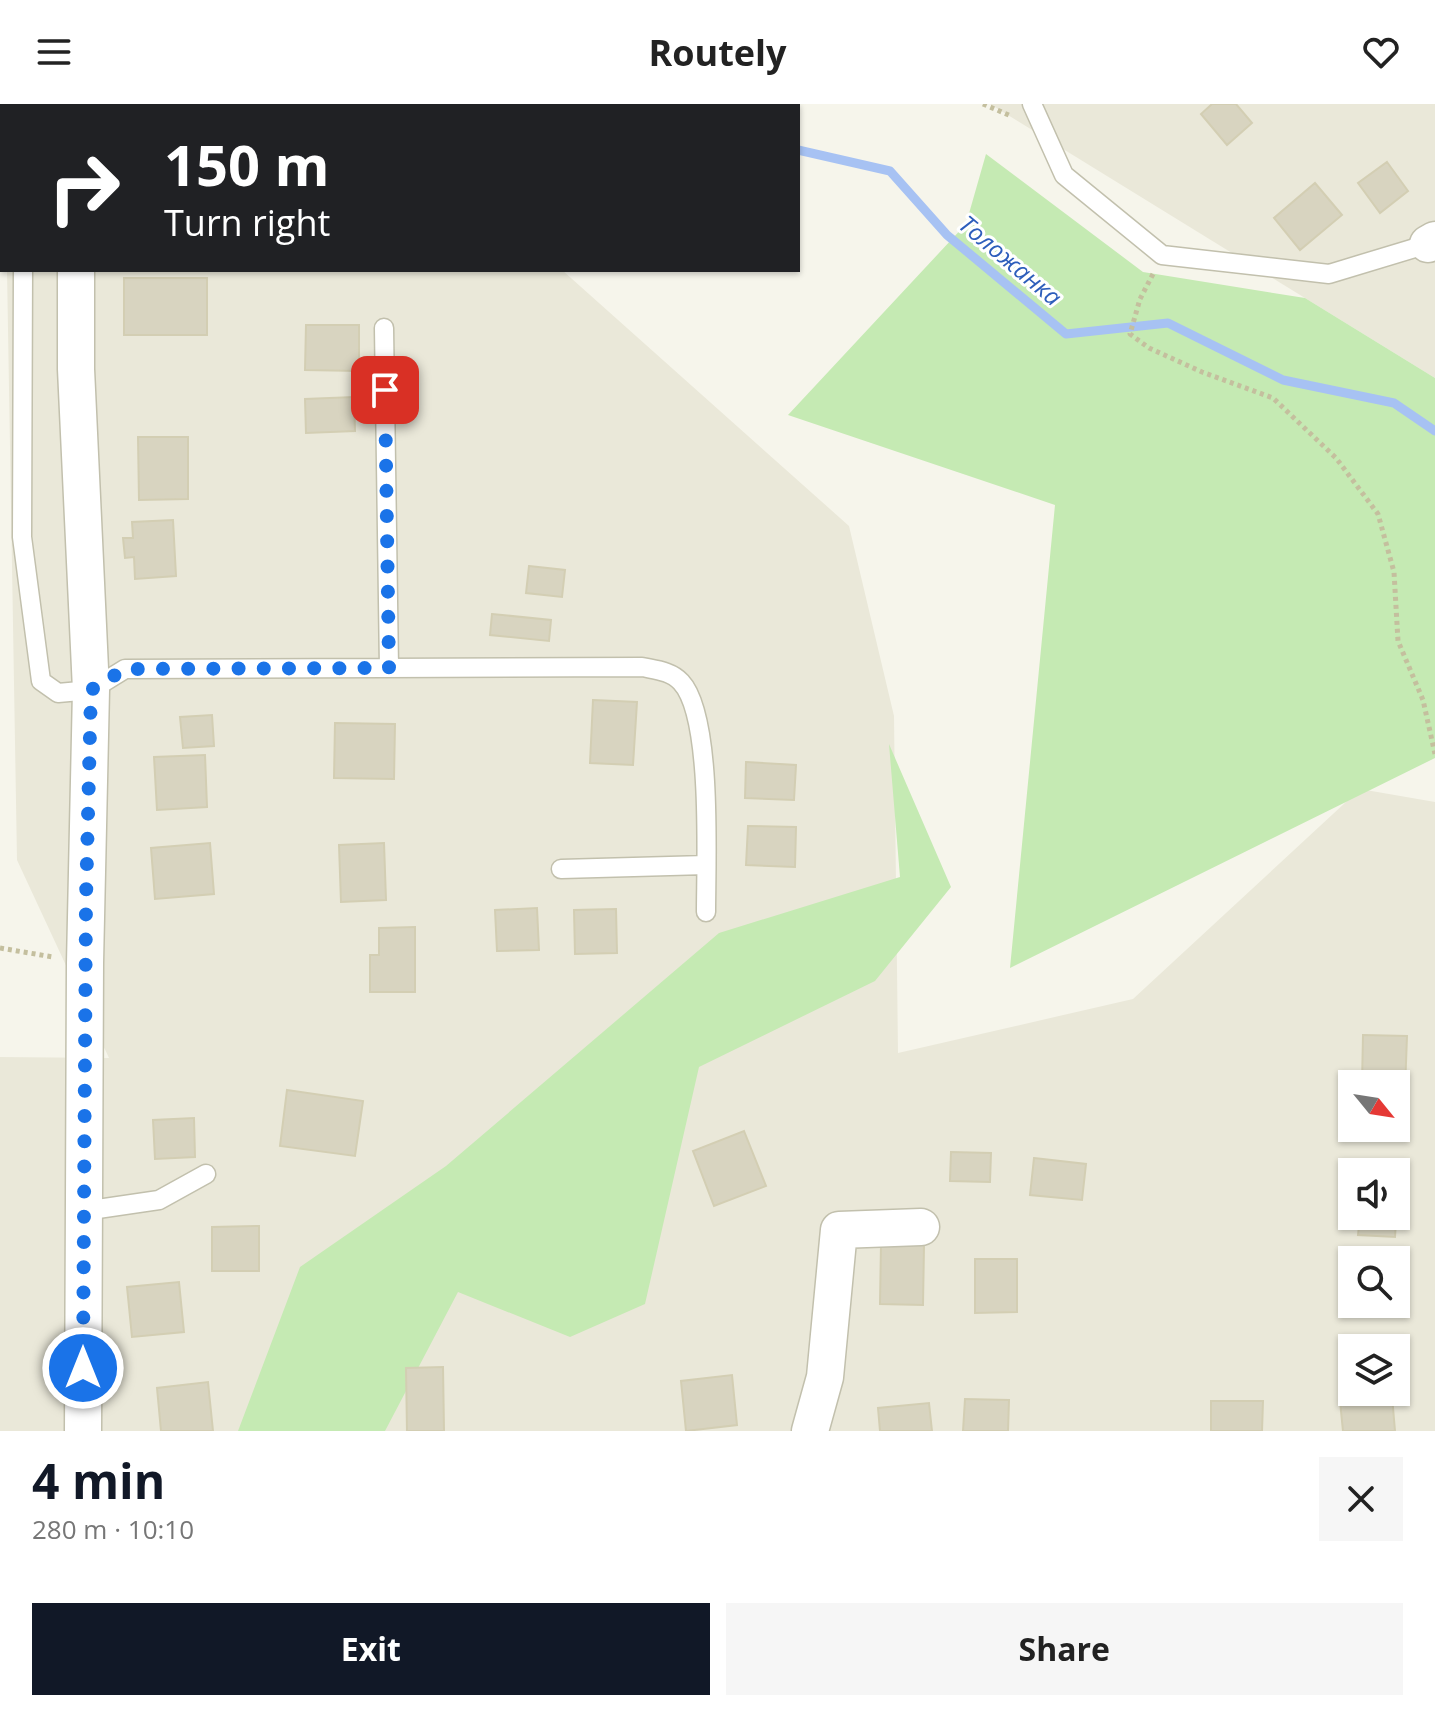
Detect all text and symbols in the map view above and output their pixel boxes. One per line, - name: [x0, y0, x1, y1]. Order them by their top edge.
- text: Routely: [648, 28, 787, 77]
- icon: menu: [32, 30, 76, 74]
- icon: heart: [1359, 30, 1403, 74]
- text: 150 m: [164, 126, 330, 202]
- icon: right: [32, 136, 136, 240]
- text: Turn right: [164, 198, 330, 247]
- water label: Толожанка: [953, 207, 1070, 313]
- pin: [351, 356, 419, 424]
- icon: arrive: [363, 368, 407, 412]
- north arrow: [1338, 1070, 1410, 1142]
- map controls: [1338, 1070, 1410, 1406]
- button: sound: [1338, 1158, 1410, 1230]
- button: search: [1338, 1246, 1410, 1318]
- position arrow: [41, 1326, 125, 1410]
- button: layers: [1338, 1334, 1410, 1406]
- text: 4 min: [32, 1448, 165, 1513]
- button: close: [1319, 1457, 1403, 1541]
- text: 280 m · 10:10: [32, 1511, 194, 1547]
- button: Exit: [32, 1603, 710, 1695]
- button: Share: [726, 1603, 1403, 1695]

